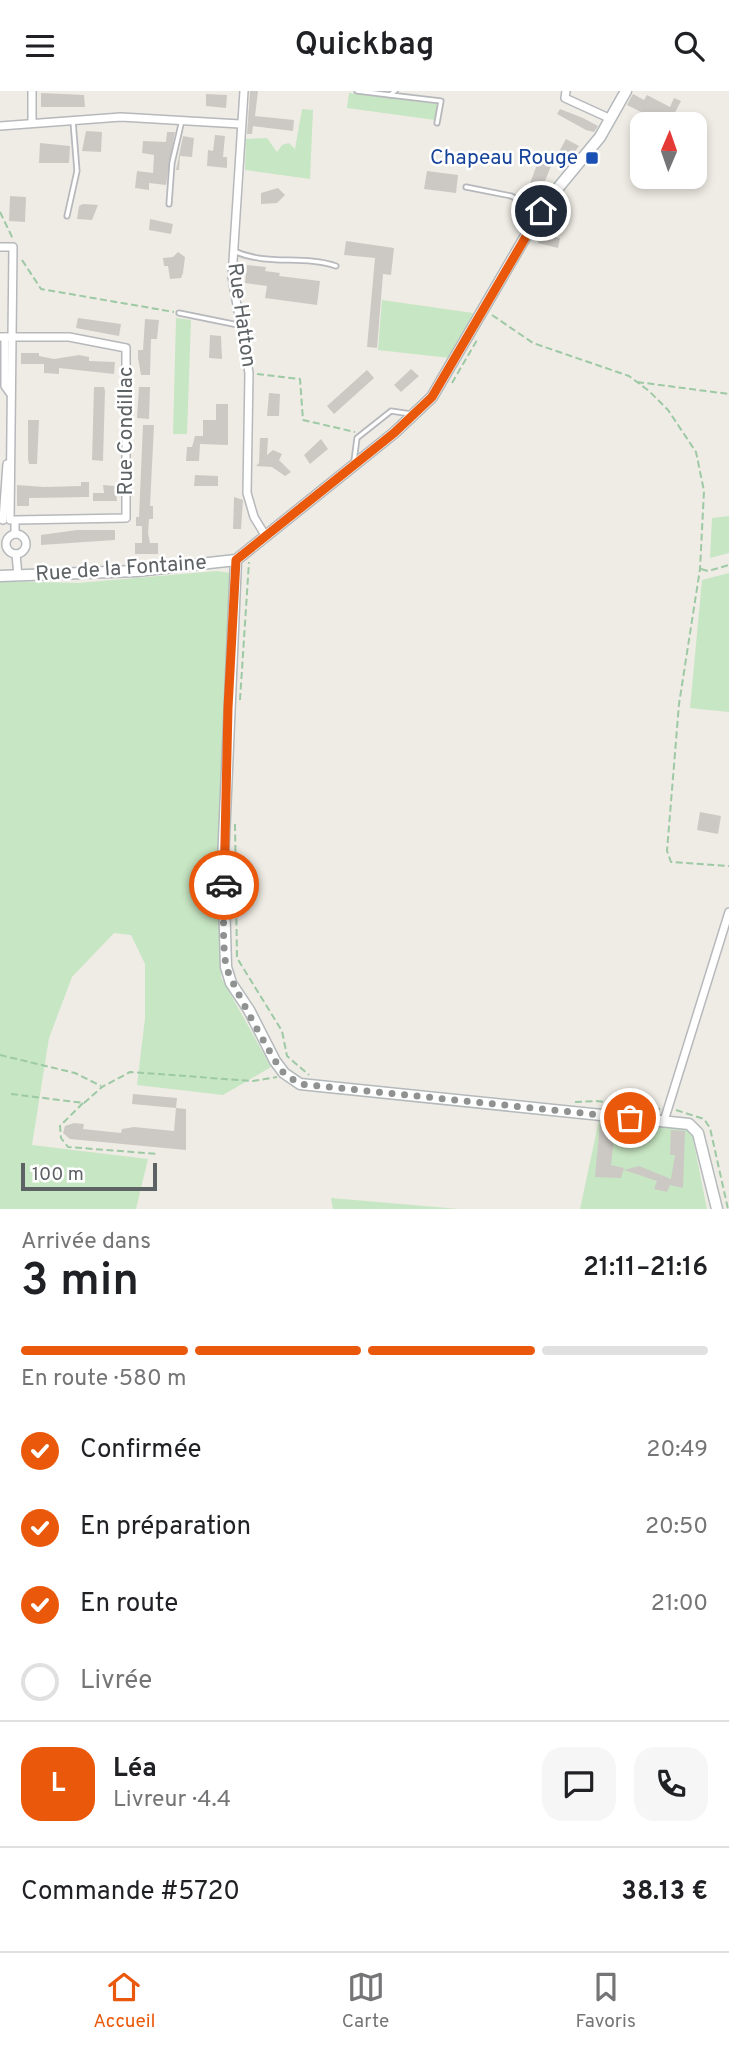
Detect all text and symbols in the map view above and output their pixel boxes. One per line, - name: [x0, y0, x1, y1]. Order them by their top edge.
- text: Quickbag: [295, 26, 434, 66]
- icon: menu: [21, 27, 59, 65]
- icon: search: [670, 27, 708, 65]
- north arrow: [630, 112, 707, 189]
- map controls: [630, 112, 707, 189]
- place label: Chapeau Rouge: [430, 145, 578, 172]
- marker: Chapeau Rouge: [584, 150, 600, 166]
- pin: [511, 181, 571, 241]
- icon: home: [522, 192, 560, 230]
- street label: Rue Hatton: [220, 261, 262, 369]
- street label: Rue Condillac: [113, 366, 140, 496]
- street label: Rue de la Fontaine: [34, 550, 208, 588]
- courier: [189, 850, 259, 920]
- icon: car: [205, 866, 243, 904]
- pin: [600, 1088, 660, 1148]
- icon: bag: [611, 1099, 649, 1137]
- scale bar: [21, 1160, 158, 1192]
- text: 100 m: [32, 1163, 84, 1187]
- text: Arrivée dans: [21, 1228, 151, 1257]
- text: 21:11–21:16: [583, 1252, 708, 1285]
- text: 3 min: [21, 1253, 139, 1312]
- text: En route · 580 m: [21, 1365, 187, 1394]
- icon: check: [21, 1432, 59, 1470]
- text: Confirmée: [80, 1434, 202, 1467]
- text: 20:49: [646, 1436, 708, 1465]
- icon: check: [21, 1509, 59, 1547]
- text: En préparation: [80, 1511, 251, 1544]
- text: 20:50: [645, 1513, 708, 1542]
- icon: check: [21, 1586, 59, 1624]
- text: En route: [80, 1588, 178, 1621]
- text: 21:00: [651, 1590, 708, 1619]
- text: Livrée: [80, 1665, 152, 1698]
- button: chat: [542, 1747, 616, 1821]
- button: phone: [634, 1747, 708, 1821]
- text: Léa: [113, 1753, 157, 1786]
- text: L: [51, 1768, 65, 1801]
- text: Livreur · 4.4: [113, 1786, 231, 1815]
- text: Commande #5720: [21, 1876, 240, 1909]
- text: 38.13 €: [621, 1876, 708, 1909]
- tab: Accueil: [93, 1968, 155, 2034]
- tab: Carte: [342, 1968, 389, 2034]
- tab: Favoris: [576, 1968, 636, 2034]

